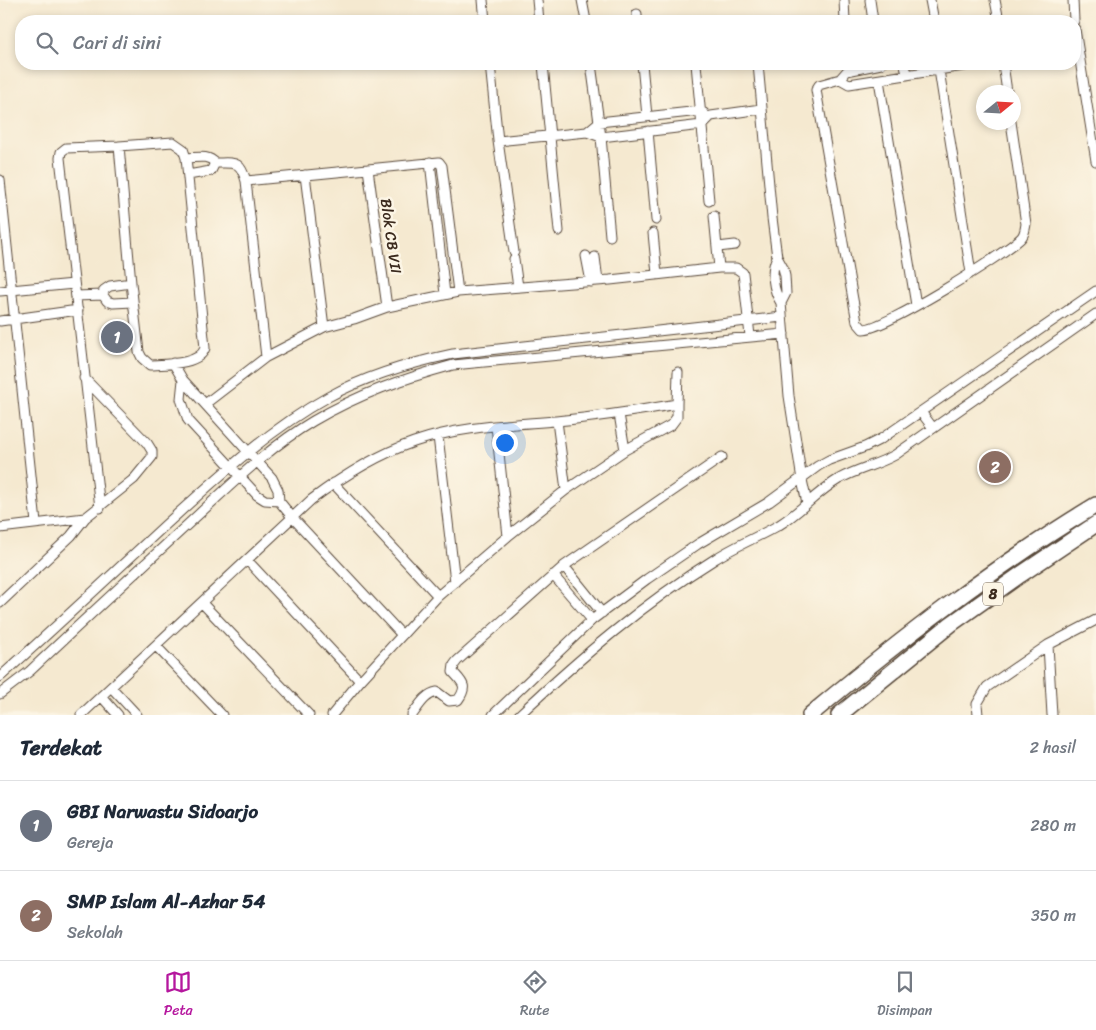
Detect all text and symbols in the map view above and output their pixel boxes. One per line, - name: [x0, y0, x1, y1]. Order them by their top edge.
- search box: [15, 15, 1081, 70]
- text: Cari di sini: [73, 26, 161, 59]
- icon: search: [33, 29, 61, 57]
- north arrow: [976, 85, 1021, 130]
- street label: Blok CB VII: [373, 197, 409, 276]
- pin: 1: [101, 318, 133, 356]
- your location: [492, 430, 518, 456]
- pin: 2: [979, 448, 1011, 486]
- road number: 8: [983, 582, 1003, 606]
- text: Terdekat: [20, 729, 102, 767]
- text: 2 hasil: [1030, 733, 1076, 762]
- text: GBI Narwastu Sidoarjo: [67, 795, 258, 828]
- text: 1: [33, 811, 39, 840]
- text: 280 m: [1031, 811, 1076, 840]
- text: Gereja: [67, 828, 113, 857]
- text: SMP Islam Al-Azhar 54: [67, 885, 265, 918]
- text: 2: [31, 901, 41, 930]
- text: 350 m: [1031, 901, 1076, 930]
- text: Sekolah: [67, 918, 123, 947]
- tab: Peta: [164, 968, 193, 1023]
- tab: Rute: [520, 968, 549, 1023]
- tab: Disimpan: [877, 968, 932, 1023]

